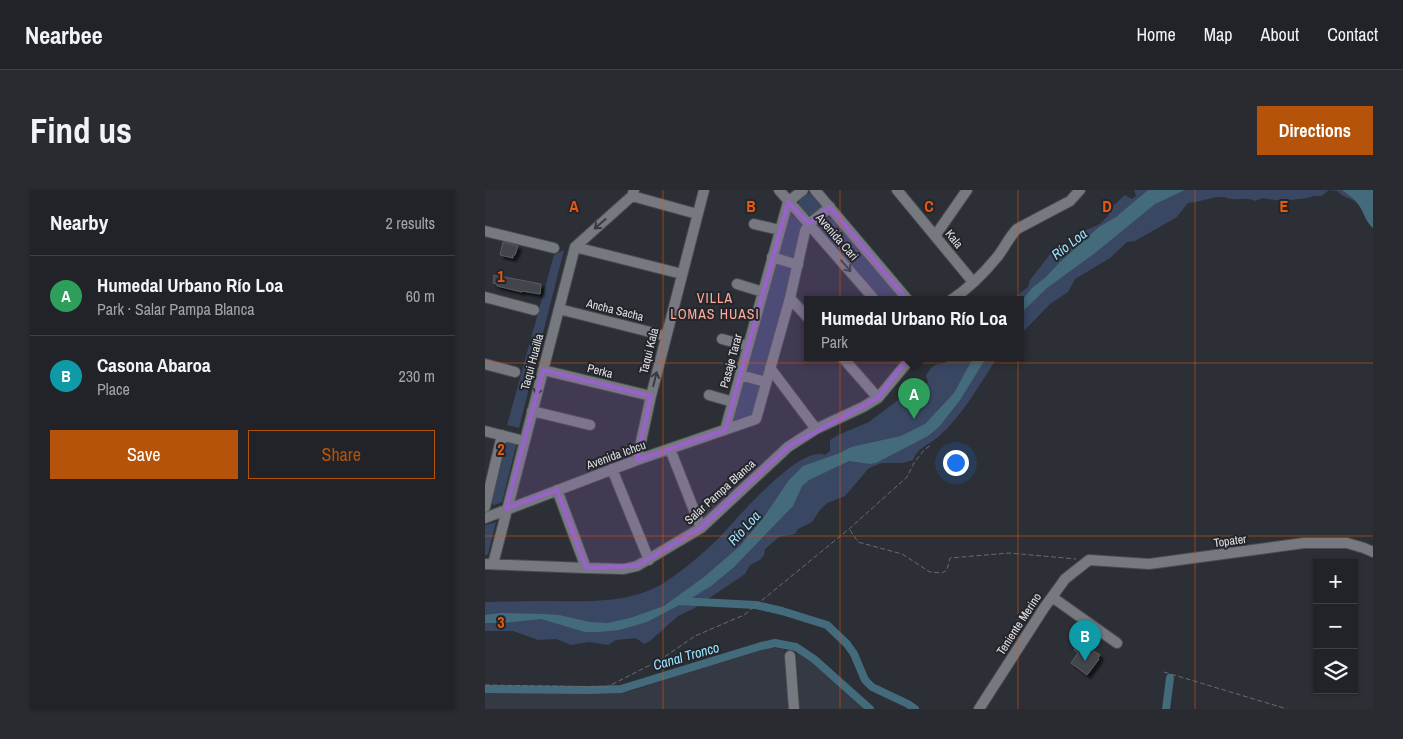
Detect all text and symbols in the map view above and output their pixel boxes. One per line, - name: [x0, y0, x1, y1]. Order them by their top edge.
- text: Nearbee: [25, 19, 103, 51]
- text: Home: [1136, 22, 1176, 47]
- text: Map: [1204, 22, 1233, 47]
- text: About: [1261, 22, 1299, 47]
- text: Contact: [1327, 22, 1378, 47]
- button: Directions: [1257, 106, 1373, 155]
- text: Find us: [30, 107, 132, 154]
- text: A: [569, 195, 579, 217]
- text: B: [746, 195, 756, 217]
- text: C: [924, 195, 934, 217]
- text: D: [1102, 195, 1112, 217]
- text: E: [1280, 195, 1289, 217]
- text: Nearby: [50, 208, 108, 237]
- street label: Avenida Cari: [812, 209, 862, 264]
- text: 2 results: [385, 212, 435, 234]
- one-way arrow: [594, 218, 607, 230]
- water label: Río Loa: [1048, 225, 1090, 263]
- street label: Kala: [942, 226, 967, 252]
- one-way arrow: [840, 260, 851, 273]
- text: 1: [497, 265, 505, 287]
- text: Humedal Urbano Río Loa: [97, 272, 283, 298]
- text: A: [61, 285, 71, 307]
- text: 60 m: [406, 285, 435, 307]
- district label: VILLA LOMAS HUASI: [670, 289, 760, 323]
- street label: Ancha Sacha: [584, 295, 646, 325]
- popup: [804, 296, 1024, 361]
- text: Park · Salar Pampa Blanca: [97, 298, 255, 320]
- text: Humedal Urbano Río Loa: [821, 305, 1007, 331]
- street label: Taqui Kala: [636, 326, 663, 376]
- text: Park: [821, 331, 848, 353]
- street label: Taqui Huailla: [517, 332, 547, 392]
- street label: Pasaje Tarar: [716, 332, 746, 390]
- text: Casona Abaroa: [97, 352, 211, 378]
- street label: Perka: [586, 360, 615, 382]
- text: B: [61, 365, 71, 387]
- text: 230 m: [399, 365, 435, 387]
- one-way arrow: [651, 371, 660, 387]
- text: Place: [97, 378, 130, 400]
- pin: A: [898, 378, 930, 419]
- one-way arrow: [533, 379, 543, 395]
- button: Save: [50, 430, 238, 479]
- button: Share: [248, 430, 435, 479]
- street label: Avenida Ichcu: [583, 437, 648, 473]
- text: 2: [497, 438, 505, 460]
- your location: [943, 450, 969, 476]
- street label: Salar Pampa Blanca: [681, 456, 759, 528]
- water label: Río Loa: [724, 507, 764, 549]
- street label: Topater: [1213, 531, 1248, 551]
- map controls: [1313, 559, 1358, 694]
- button: +: [1313, 559, 1358, 604]
- street label: Teniente Merino: [993, 590, 1045, 658]
- button: −: [1313, 604, 1358, 649]
- text: 3: [497, 611, 505, 633]
- pin: B: [1069, 620, 1101, 661]
- water label: Canal Tronco: [651, 638, 721, 674]
- button: layers: [1313, 649, 1358, 694]

